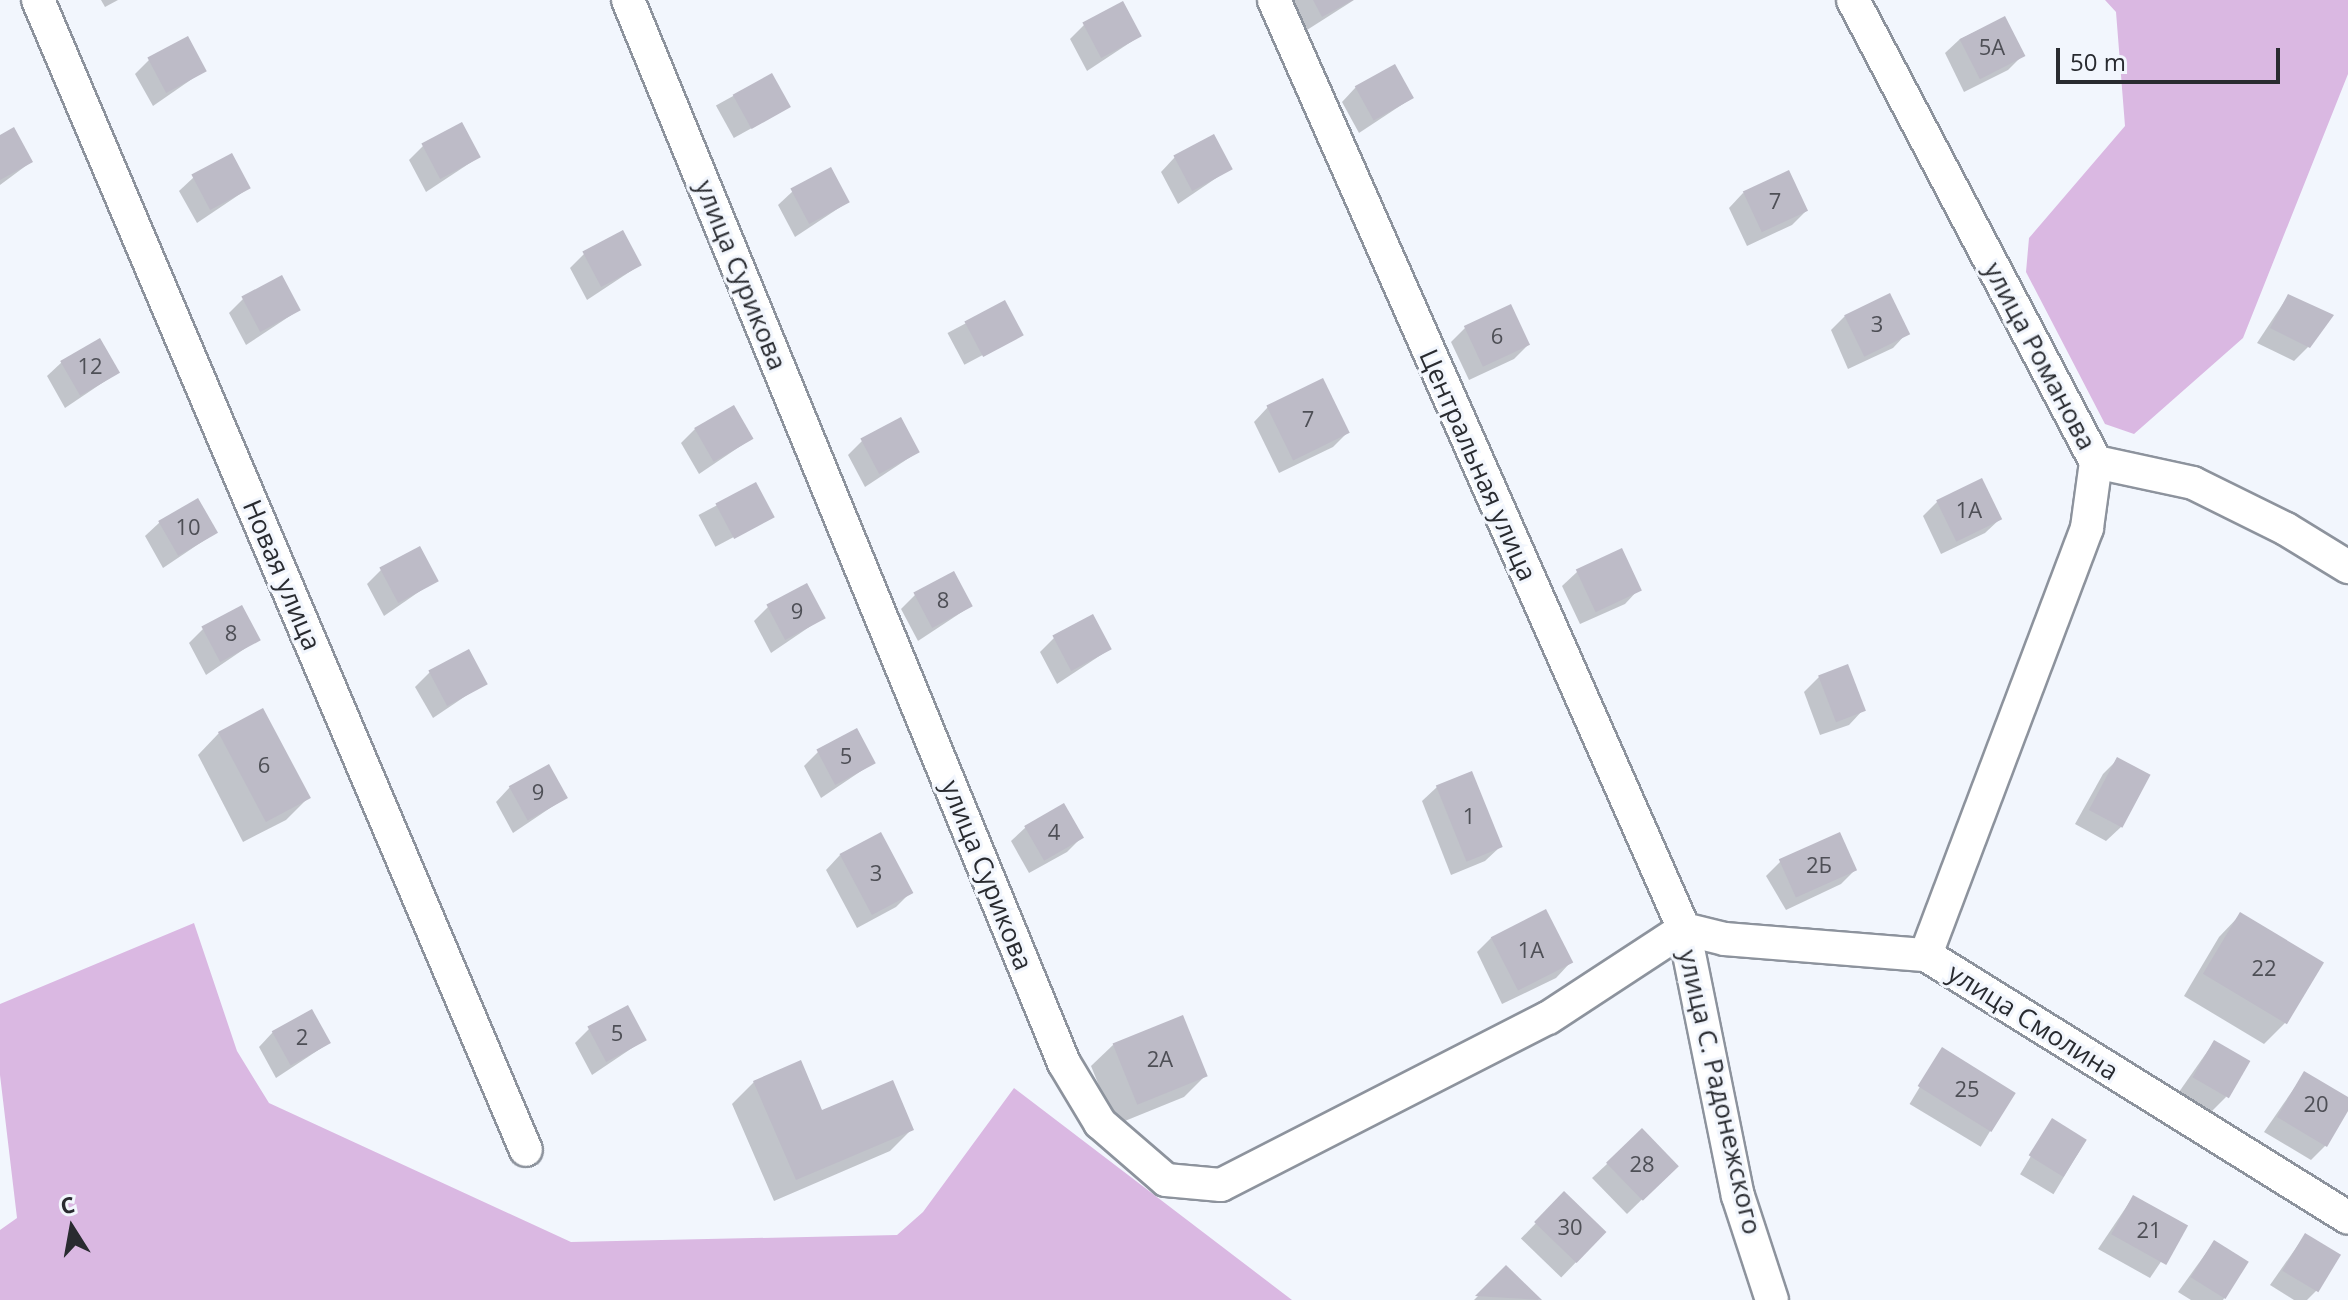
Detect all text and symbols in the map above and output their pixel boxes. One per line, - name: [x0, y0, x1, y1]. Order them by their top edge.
- scale bar: [2060, 32, 2284, 82]
- house number: 5А: [1979, 34, 2005, 60]
- text: 50 m: [2070, 45, 2126, 78]
- street label: улица Сурикова: [689, 175, 793, 375]
- house number: 7: [1769, 188, 1781, 214]
- street label: улица Романова: [1977, 257, 2103, 455]
- house number: 3: [1871, 311, 1883, 337]
- house number: 6: [1491, 323, 1503, 349]
- street label: Центральная улица: [1413, 344, 1543, 586]
- house number: 12: [77, 353, 103, 379]
- house number: 7: [1302, 406, 1314, 432]
- street label: Новая улица: [236, 495, 328, 655]
- house number: 1А: [1956, 497, 1982, 523]
- house number: 10: [175, 514, 201, 540]
- house number: 8: [937, 587, 949, 613]
- house number: 9: [791, 598, 803, 624]
- house number: 8: [225, 620, 237, 646]
- house number: 5: [840, 743, 852, 769]
- house number: 6: [258, 752, 270, 778]
- street label: улица Сурикова: [935, 775, 1039, 975]
- house number: 9: [532, 779, 544, 805]
- house number: 1: [1463, 803, 1475, 829]
- house number: 4: [1048, 819, 1060, 845]
- house number: 2Б: [1806, 852, 1832, 878]
- house number: 3: [870, 860, 882, 886]
- house number: 1А: [1518, 937, 1544, 963]
- street label: улица С. Радонежского: [1672, 947, 1768, 1237]
- house number: 22: [2251, 955, 2277, 981]
- street label: улица Смолина: [1942, 957, 2124, 1087]
- house number: 5: [611, 1020, 623, 1046]
- house number: 2: [296, 1024, 308, 1050]
- house number: 2А: [1147, 1046, 1173, 1072]
- house number: 25: [1954, 1076, 1980, 1102]
- house number: 20: [2303, 1091, 2329, 1117]
- house number: 28: [1629, 1151, 1655, 1177]
- north arrow: [32, 1188, 112, 1268]
- text: С: [58, 1188, 77, 1221]
- house number: 30: [1557, 1214, 1583, 1240]
- house number: 21: [2136, 1217, 2162, 1243]

